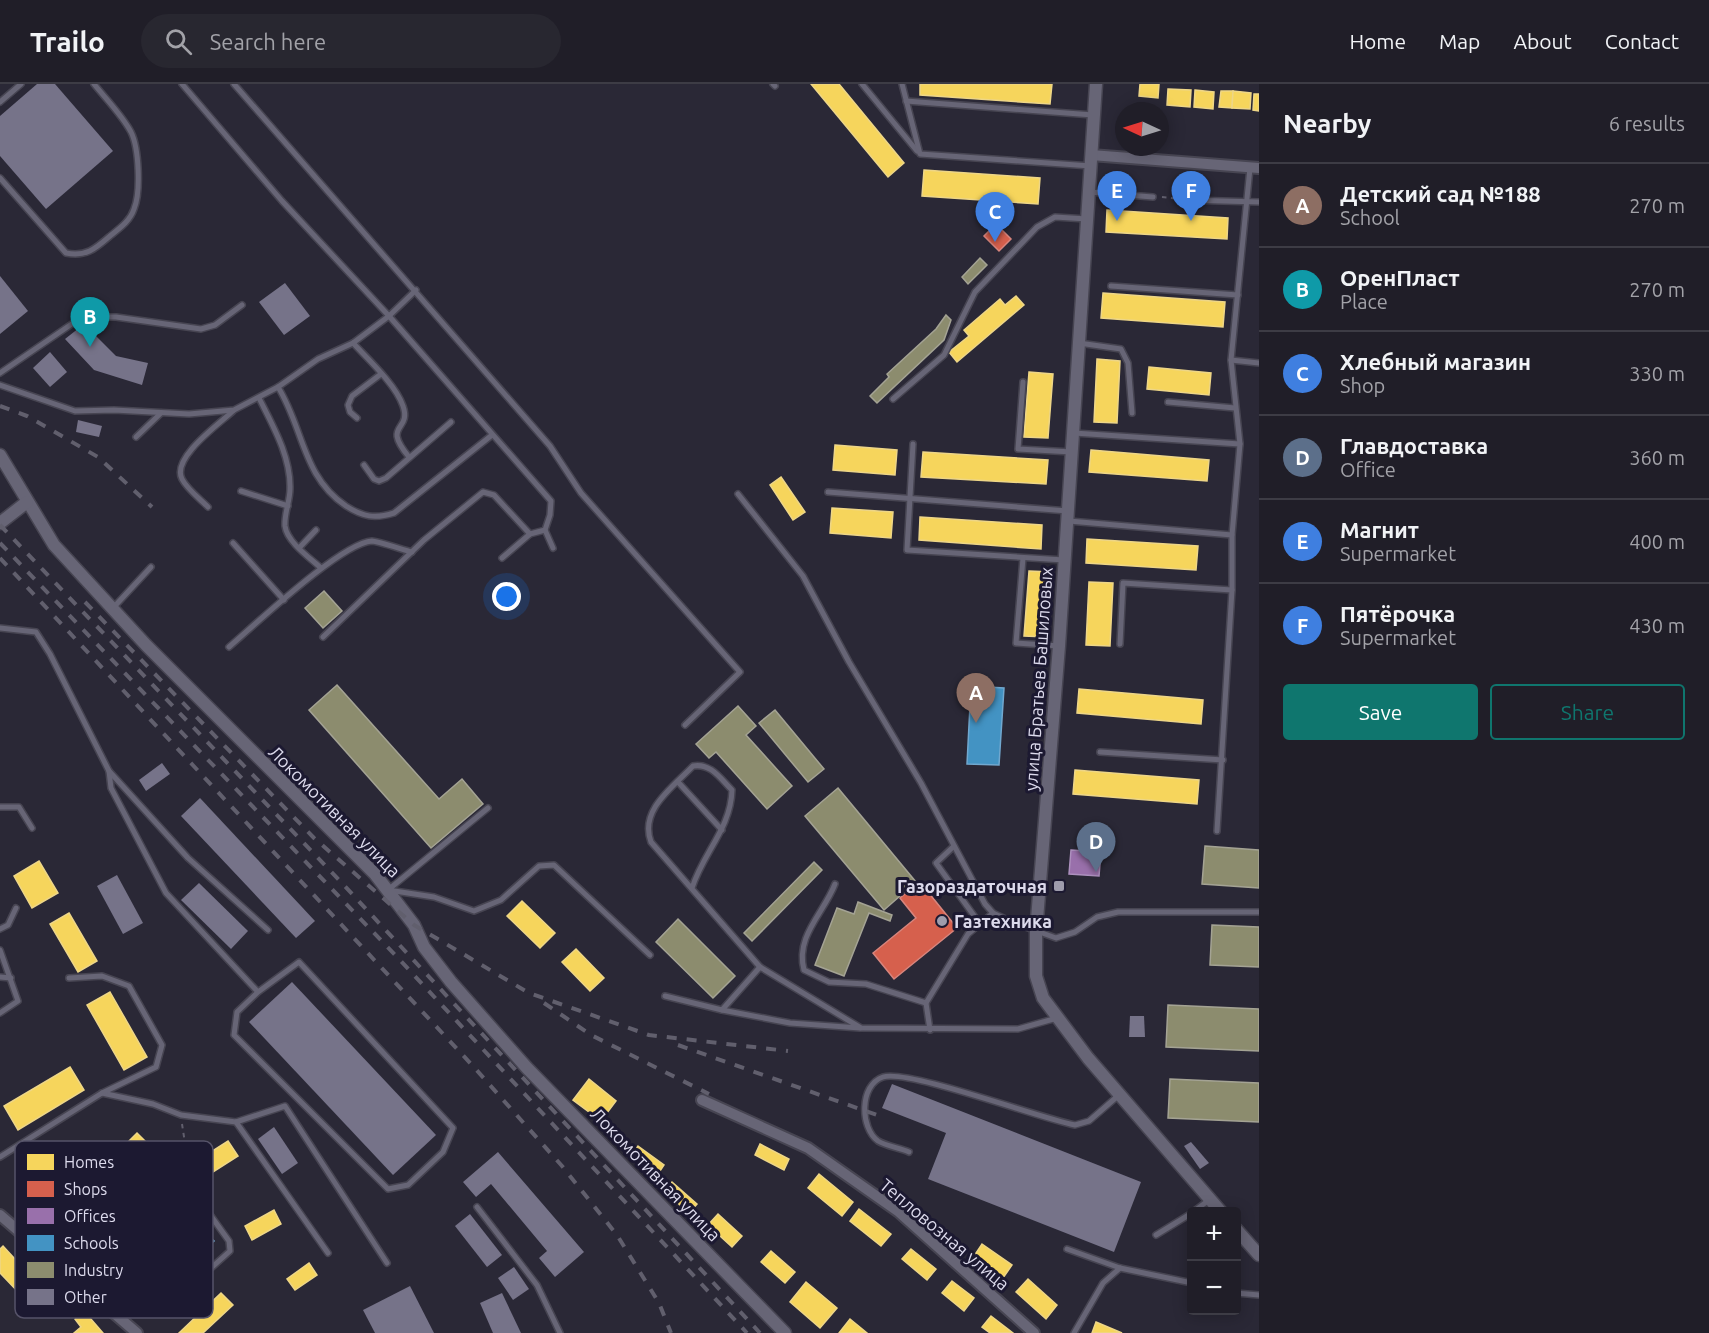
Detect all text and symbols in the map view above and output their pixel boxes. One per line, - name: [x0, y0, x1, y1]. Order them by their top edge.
- search box: [141, 14, 561, 68]
- icon: search: [162, 25, 195, 58]
- text: Trailo: [30, 26, 105, 57]
- text: Search here: [210, 29, 326, 54]
- text: Home: [1349, 29, 1406, 53]
- text: Map: [1439, 29, 1480, 53]
- text: About: [1513, 29, 1572, 53]
- text: Contact: [1605, 29, 1679, 53]
- north arrow: [1115, 102, 1169, 156]
- text: Nearby: [1283, 109, 1371, 138]
- text: 6 results: [1609, 112, 1685, 135]
- pin: E: [1098, 172, 1136, 221]
- pin: F: [1172, 172, 1210, 221]
- text: Детский сад №188: [1340, 181, 1541, 206]
- pin: C: [976, 192, 1014, 242]
- text: A: [1295, 194, 1310, 217]
- text: 270 m: [1629, 194, 1685, 217]
- text: School: [1340, 206, 1400, 229]
- text: ОренПласт: [1340, 265, 1460, 290]
- text: B: [1296, 278, 1309, 301]
- text: 270 m: [1629, 278, 1685, 301]
- text: Place: [1340, 290, 1388, 313]
- pin: B: [70, 298, 110, 347]
- text: Хлебный магазин: [1340, 349, 1531, 374]
- text: C: [1296, 362, 1309, 385]
- text: 330 m: [1629, 362, 1685, 385]
- text: Shop: [1340, 374, 1385, 397]
- text: Главдоставка: [1340, 433, 1488, 458]
- text: D: [1295, 446, 1310, 469]
- text: 360 m: [1629, 446, 1685, 469]
- text: Office: [1340, 458, 1396, 481]
- text: Магнит: [1340, 517, 1419, 542]
- text: E: [1297, 530, 1308, 553]
- text: 400 m: [1629, 530, 1685, 553]
- text: Supermarket: [1340, 542, 1456, 565]
- street label: улица Братьев Башиловых: [1020, 566, 1056, 792]
- your location: [492, 582, 521, 611]
- text: Пятёрочка: [1340, 601, 1455, 626]
- text: F: [1297, 614, 1308, 637]
- text: 430 m: [1629, 614, 1685, 637]
- text: Supermarket: [1340, 626, 1456, 649]
- pin: A: [956, 674, 996, 723]
- button: Save: [1283, 684, 1478, 740]
- button: Share: [1490, 684, 1685, 740]
- street label: Локомотивная улица: [265, 741, 405, 881]
- pin: D: [1076, 822, 1116, 872]
- place label: Газораздаточная: [897, 876, 1047, 896]
- marker: Газораздаточная: [1052, 879, 1066, 893]
- place label: Газтехника: [954, 911, 1052, 931]
- marker: Газтехника: [935, 914, 949, 928]
- street label: Локомотивная улица: [587, 1103, 725, 1245]
- legend: [15, 1141, 213, 1318]
- text: Homes: [64, 1153, 114, 1171]
- street label: Тепловозная улица: [876, 1174, 1014, 1294]
- text: Shops: [64, 1180, 107, 1198]
- text: Offices: [64, 1207, 116, 1225]
- map controls: [1187, 1207, 1241, 1315]
- button: +: [1187, 1207, 1241, 1261]
- text: Schools: [64, 1234, 119, 1252]
- text: Industry: [64, 1261, 123, 1279]
- button: −: [1187, 1261, 1241, 1315]
- text: Other: [64, 1288, 107, 1306]

